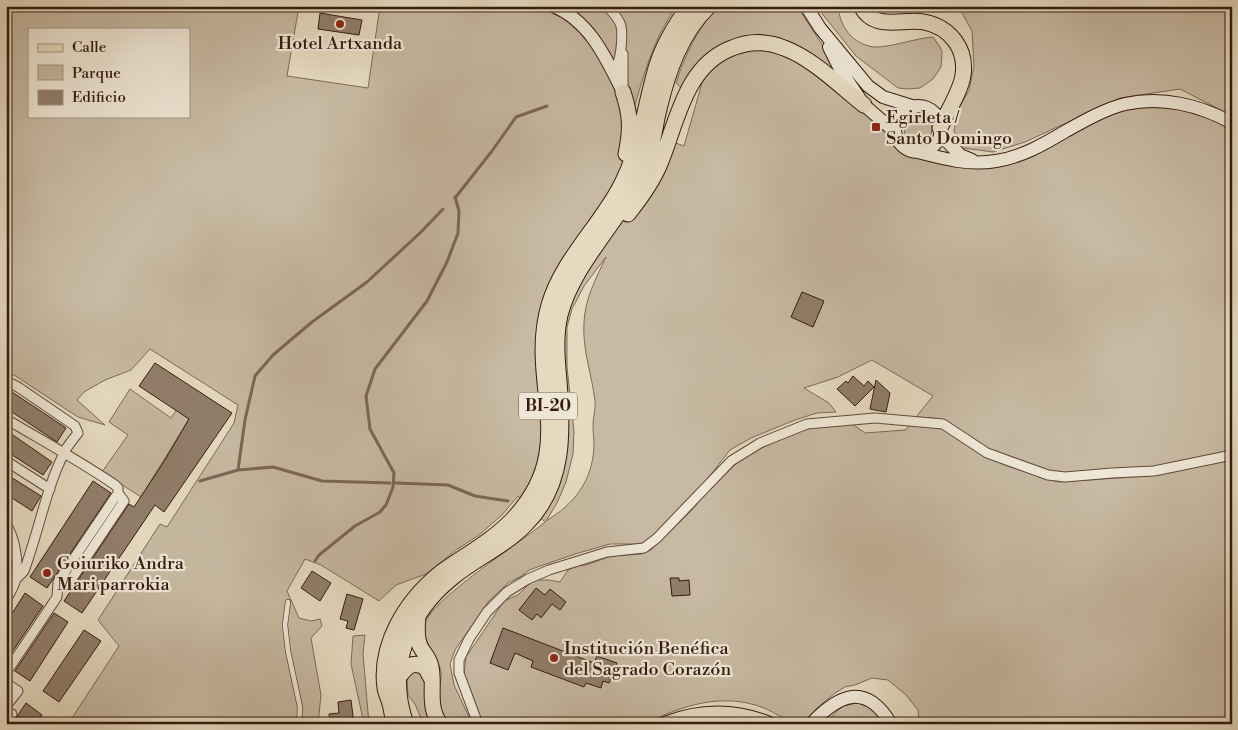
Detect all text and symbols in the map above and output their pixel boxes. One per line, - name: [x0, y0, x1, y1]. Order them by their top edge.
- marker: Hotel Artxanda: [334, 18, 346, 30]
- legend: [28, 28, 190, 118]
- place label: Hotel Artxanda: [278, 32, 403, 55]
- text: Calle: [72, 38, 106, 57]
- text: Parque: [72, 64, 121, 83]
- text: Edificio: [72, 88, 126, 107]
- place label: Egirleta / Santo Domingo: [886, 106, 1012, 150]
- marker: Egirleta / Santo Domingo: [870, 121, 882, 133]
- road number: BI-20: [519, 392, 577, 420]
- place label: Goiuriko Andra Mari parrokia: [57, 552, 185, 596]
- marker: Goiuriko Andra Mari parrokia: [41, 567, 53, 579]
- place label: Institución Benéfica del Sagrado Corazón: [564, 637, 731, 681]
- marker: Institución Benéfica del Sagrado Corazón: [548, 652, 560, 664]

